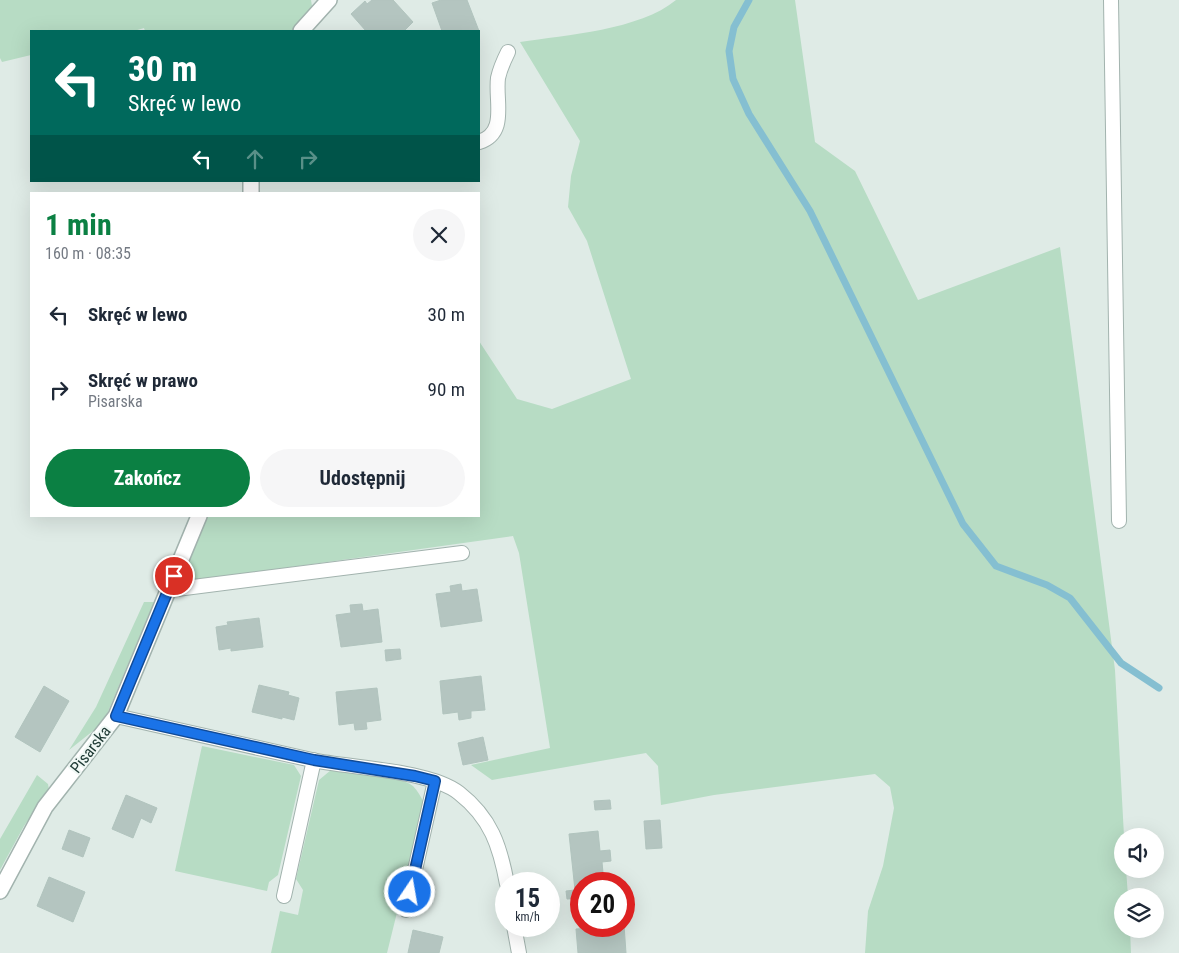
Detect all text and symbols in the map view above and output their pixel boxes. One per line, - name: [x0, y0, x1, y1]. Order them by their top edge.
- text: 30 m: [128, 49, 197, 90]
- icon: left: [45, 50, 110, 115]
- text: Skręć w lewo: [128, 91, 241, 116]
- icon: left: [188, 145, 216, 173]
- icon: ahead: [241, 145, 269, 173]
- icon: right: [294, 145, 322, 173]
- text: 1 min: [45, 207, 112, 242]
- button: close: [413, 209, 465, 261]
- text: 160 m · 08:35: [45, 244, 131, 263]
- icon: left: [45, 301, 73, 329]
- text: Skręć w lewo: [88, 303, 187, 326]
- text: 30 m: [428, 303, 465, 326]
- text: Skręć w prawo: [88, 369, 198, 392]
- icon: right: [45, 376, 73, 404]
- text: 90 m: [428, 378, 465, 401]
- text: Pisarska: [88, 392, 143, 411]
- button: Zakończ: [45, 449, 250, 507]
- button: Udostępnij: [260, 449, 465, 507]
- pin: [153, 555, 195, 597]
- icon: arrive: [160, 562, 188, 590]
- street label: Pisarska: [66, 722, 115, 777]
- map controls: [1114, 828, 1164, 938]
- button: sound: [1114, 828, 1164, 878]
- position arrow: [383, 865, 435, 917]
- speed limit sign: 20: [570, 872, 635, 937]
- text: 15: [515, 884, 540, 913]
- button: layers: [1114, 888, 1164, 938]
- text: km/h: [515, 910, 540, 924]

